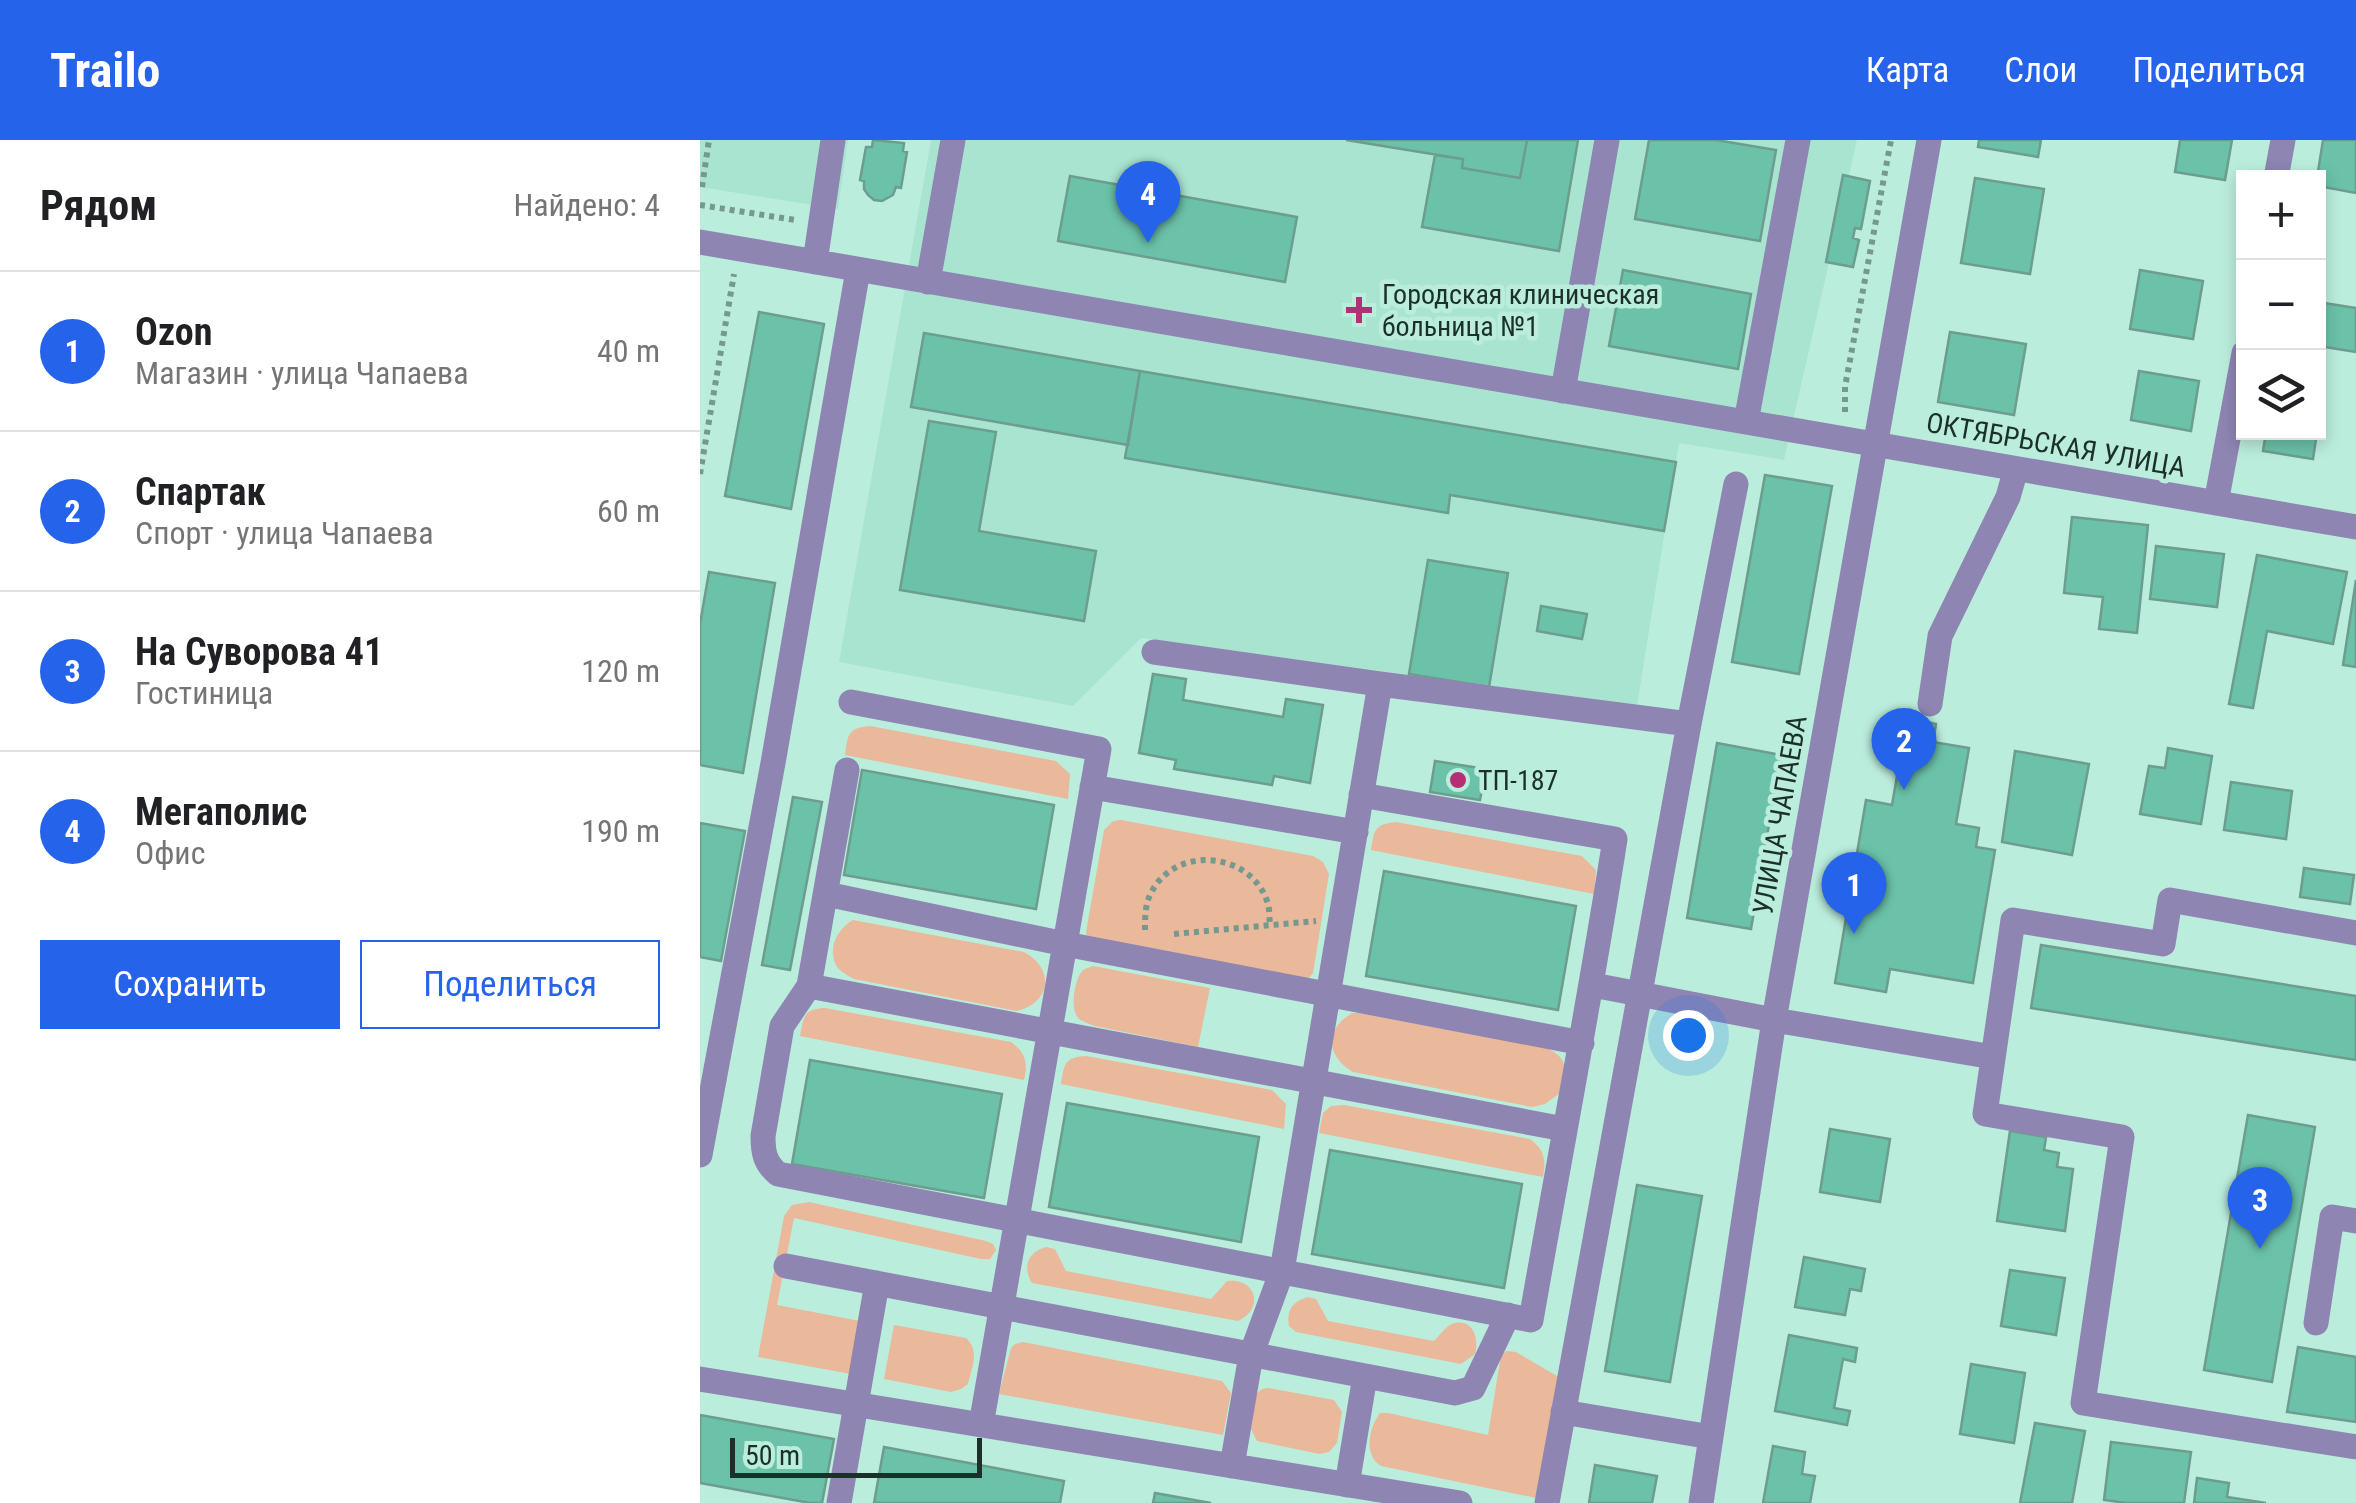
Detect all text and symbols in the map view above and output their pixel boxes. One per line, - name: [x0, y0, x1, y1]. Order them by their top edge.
- text: Trailo: [50, 42, 160, 99]
- text: Карта: [1866, 50, 1949, 91]
- text: Слои: [2004, 50, 2077, 91]
- text: Поделиться: [2132, 50, 2306, 91]
- pin: 4: [1116, 161, 1180, 243]
- map controls: [2236, 170, 2326, 440]
- button: +: [2236, 170, 2326, 260]
- text: Рядом: [40, 181, 157, 230]
- text: Найдено: 4: [513, 186, 660, 224]
- button: −: [2236, 260, 2326, 350]
- place label: Городская клиническая больница №1: [1382, 278, 1659, 343]
- marker: Городская клиническая больница №1: [1346, 297, 1372, 323]
- text: Ozon: [135, 310, 212, 354]
- text: 1: [64, 332, 81, 370]
- text: 40 m: [597, 332, 660, 370]
- button: layers: [2236, 350, 2326, 440]
- text: Магазин · улица Чапаева: [135, 354, 468, 392]
- street label: ОКТЯБРЬСКАЯ УЛИЦА: [1924, 406, 2188, 484]
- text: Спартак: [135, 470, 266, 514]
- text: 2: [64, 492, 81, 530]
- text: 60 m: [597, 492, 660, 530]
- text: Спорт · улица Чапаева: [135, 514, 434, 552]
- text: На Суворова 41: [135, 630, 383, 674]
- text: 3: [64, 652, 81, 690]
- text: 120 m: [581, 652, 660, 690]
- text: Гостиница: [135, 674, 273, 712]
- pin: 2: [1872, 708, 1936, 790]
- street label: УЛИЦА ЧАПАЕВА: [1746, 713, 1814, 917]
- place label: ТП-187: [1478, 764, 1558, 797]
- marker: ТП-187: [1447, 769, 1469, 791]
- text: Мегаполис: [135, 790, 307, 834]
- text: 4: [64, 812, 81, 850]
- text: 190 m: [581, 812, 660, 850]
- text: Офис: [135, 834, 205, 872]
- pin: 1: [1822, 852, 1886, 934]
- button: Сохранить: [40, 940, 340, 1029]
- button: Поделиться: [360, 940, 660, 1029]
- your location: [1663, 1010, 1714, 1061]
- pin: 3: [2228, 1166, 2292, 1249]
- scale bar: [730, 1433, 982, 1478]
- text: 50 m: [745, 1439, 800, 1472]

